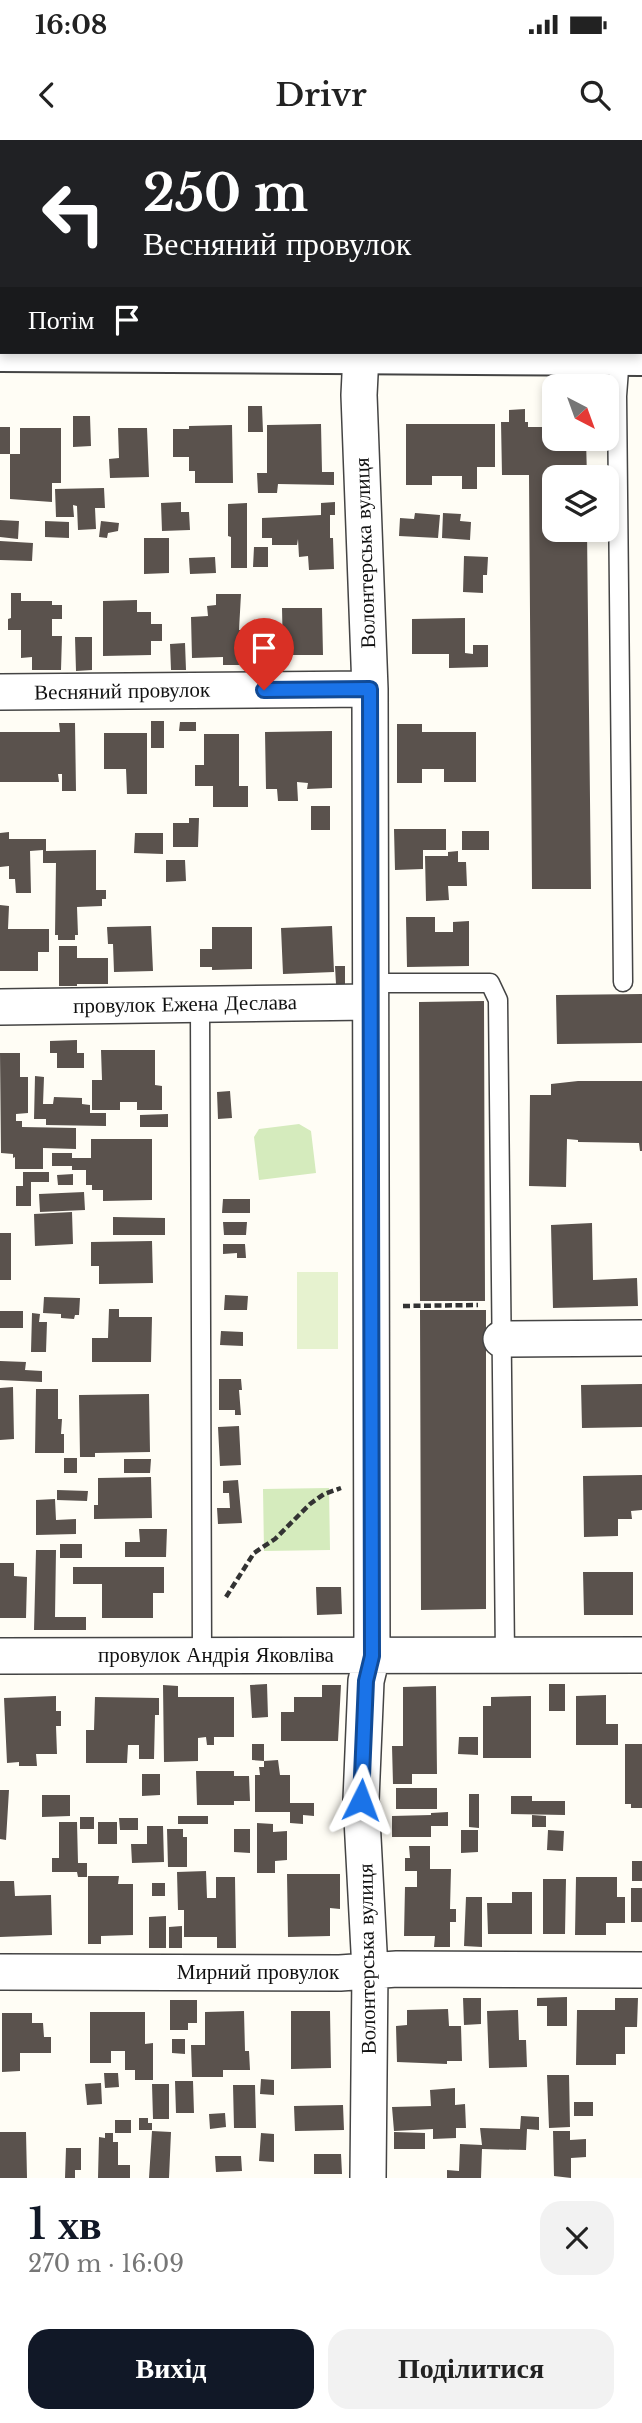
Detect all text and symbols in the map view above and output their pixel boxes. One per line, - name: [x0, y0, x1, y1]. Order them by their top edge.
- text: 16:08: [35, 9, 107, 41]
- text: Drivr: [275, 75, 367, 115]
- icon: back: [28, 76, 66, 114]
- icon: search: [576, 76, 614, 114]
- text: 250 m: [143, 163, 308, 224]
- icon: left: [28, 168, 119, 259]
- text: Весняний провулок: [143, 224, 411, 264]
- icon: arrive: [108, 301, 146, 339]
- text: Потім: [28, 304, 94, 336]
- north arrow: [542, 374, 620, 452]
- map controls: [542, 374, 619, 542]
- street label: Волонтерська вулиця: [349, 457, 381, 649]
- button: layers: [542, 465, 619, 542]
- pin: [234, 618, 294, 690]
- icon: arrive: [245, 629, 283, 667]
- street label: Весняний провулок: [34, 676, 211, 706]
- street label: провулок Ежена Деслава: [73, 989, 298, 1019]
- street label: провулок Андрія Яковліва: [98, 1642, 335, 1668]
- position arrow: [324, 1763, 398, 1837]
- street label: Волонтерська вулиця: [352, 1863, 382, 2055]
- street label: Мирний провулок: [177, 1959, 340, 1985]
- text: 1 хв: [28, 2198, 102, 2250]
- button: close: [540, 2201, 614, 2275]
- text: 270 m · 16:09: [28, 2250, 184, 2278]
- button: Вихід: [28, 2329, 314, 2409]
- button: Поділитися: [328, 2329, 614, 2409]

